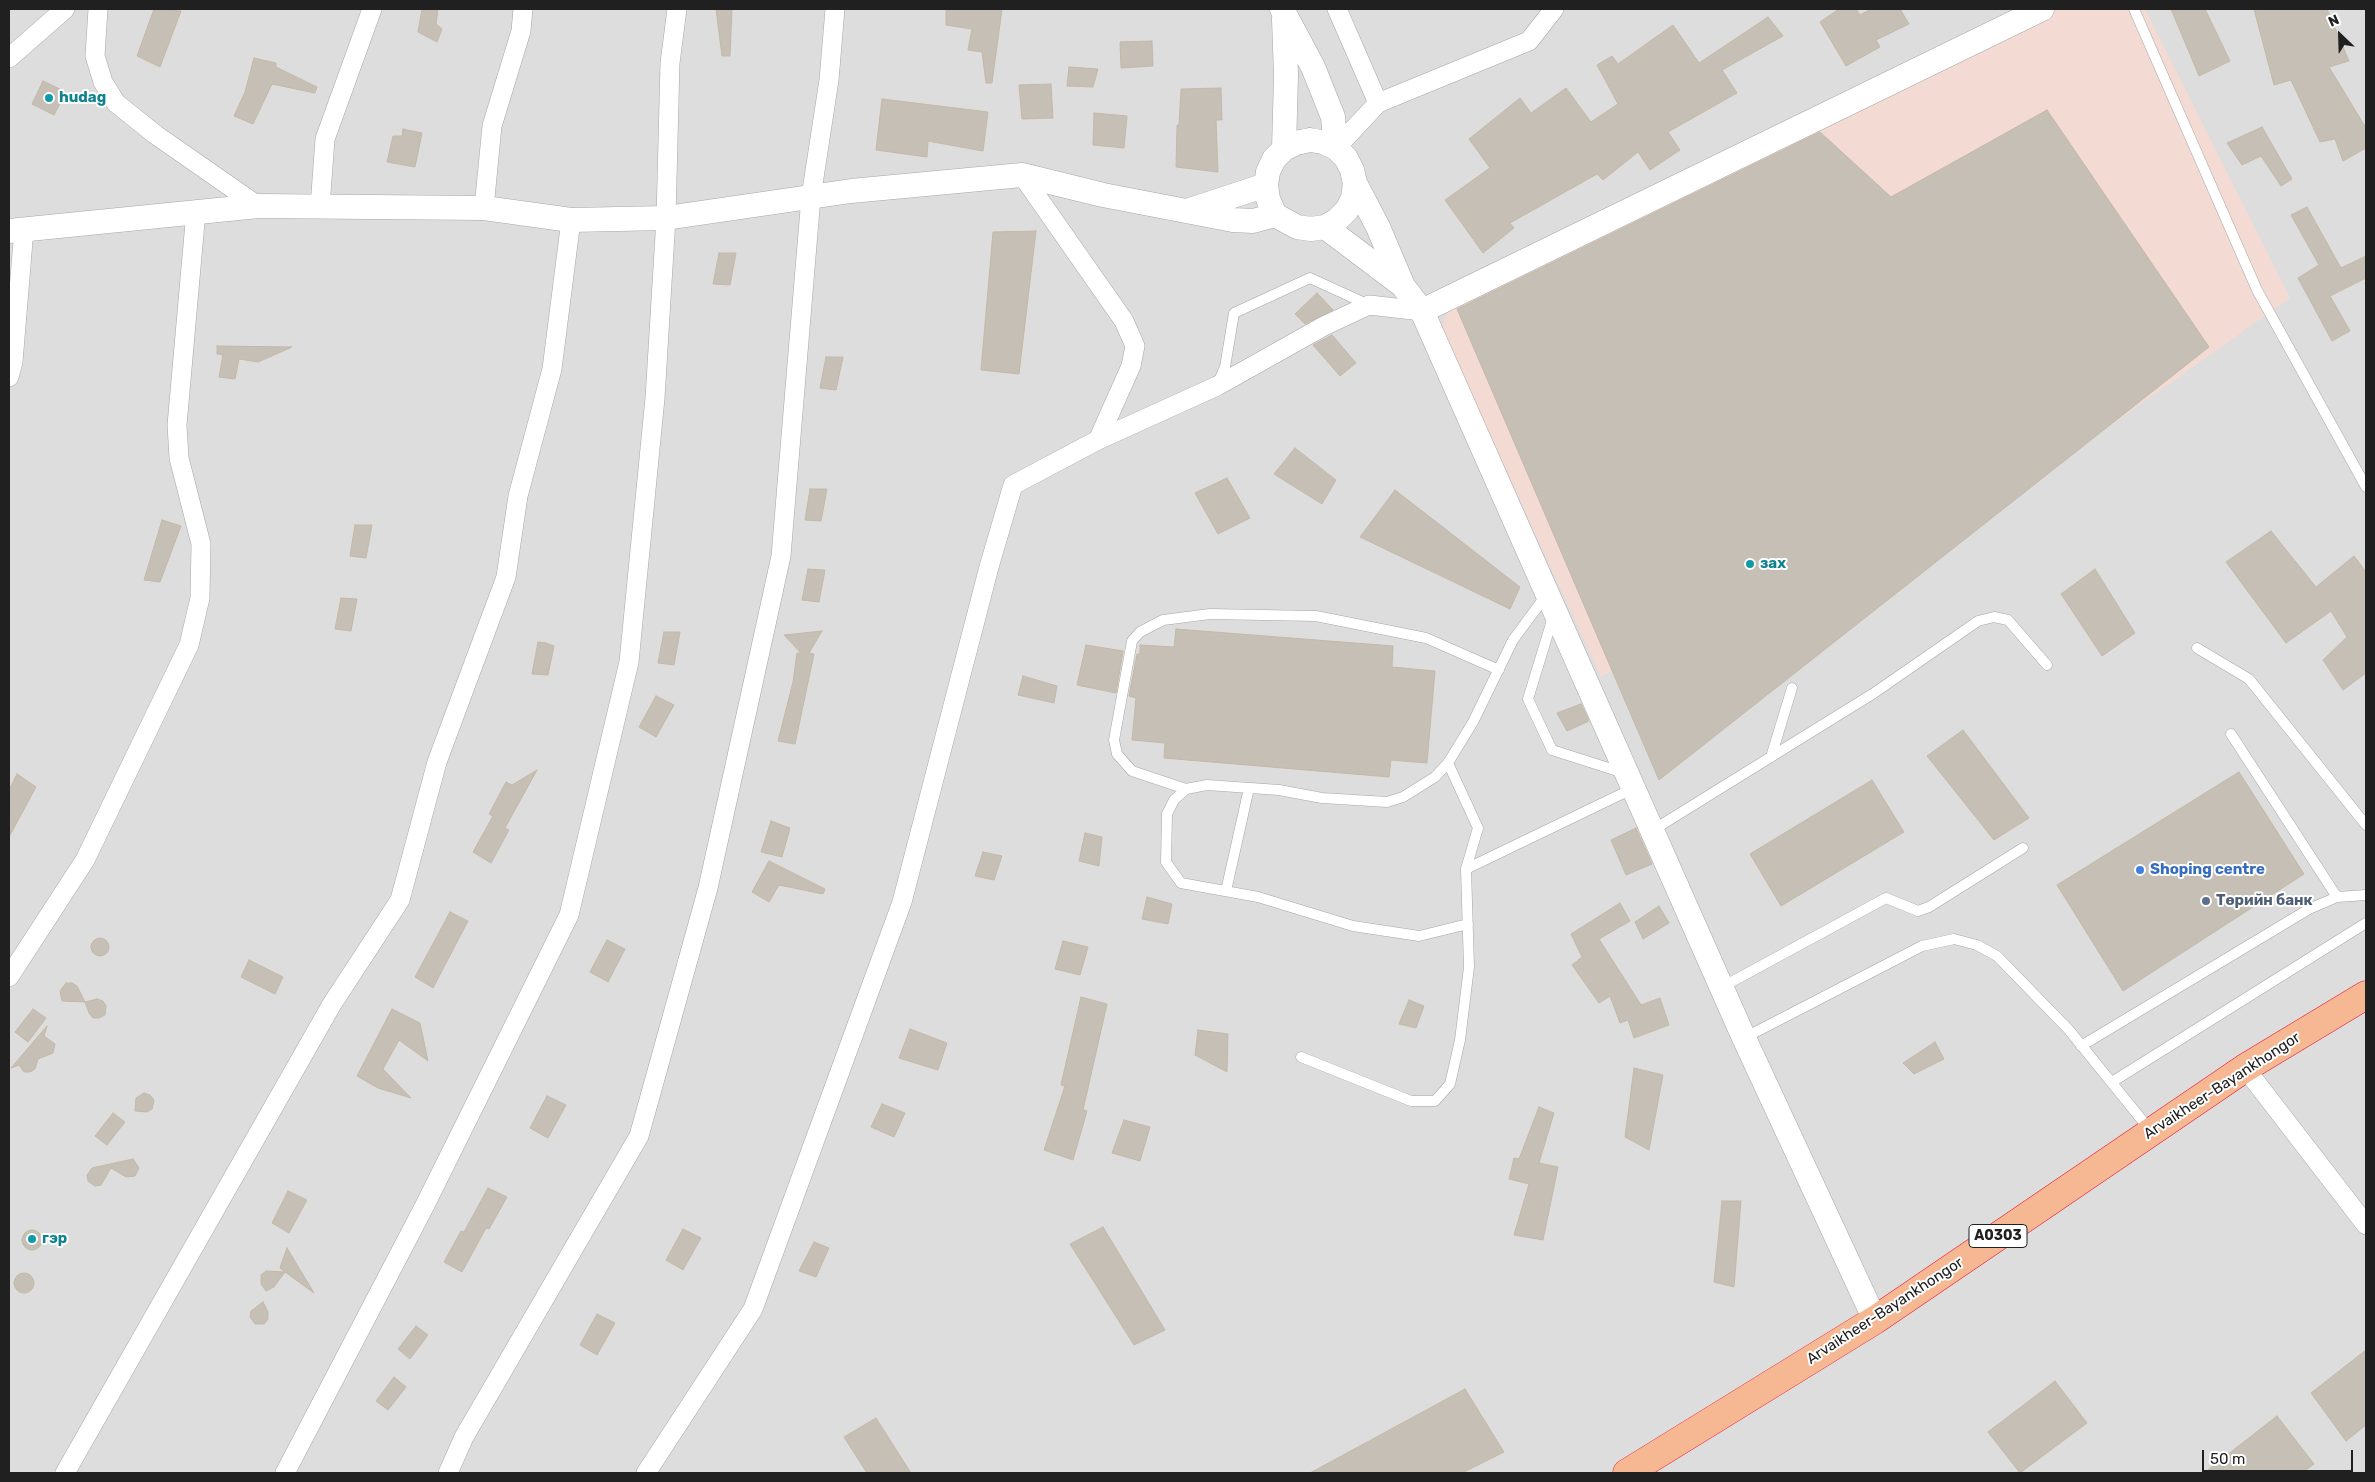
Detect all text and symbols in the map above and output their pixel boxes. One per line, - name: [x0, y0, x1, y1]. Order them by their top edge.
- north arrow: [2315, 10, 2365, 60]
- text: N: [2326, 11, 2342, 31]
- place label: hudag: [59, 89, 106, 107]
- marker: hudag: [43, 92, 55, 104]
- place label: зах: [1760, 555, 1786, 573]
- marker: зах: [1744, 558, 1756, 570]
- place label: Shoping centre: [2150, 861, 2265, 879]
- marker: Shoping centre: [2134, 864, 2146, 876]
- place label: Төрийн банк: [2216, 892, 2313, 910]
- marker: Төрийн банк: [2200, 895, 2212, 907]
- street label: Arvaikheer-Bayankhongor: [2140, 1029, 2304, 1143]
- road number: A0303: [1969, 1224, 2027, 1248]
- place label: гэр: [42, 1230, 67, 1248]
- marker: гэр: [26, 1233, 38, 1245]
- street label: Arvaikheer-Bayankhongor: [1803, 1254, 1967, 1368]
- scale bar: [2205, 1440, 2356, 1472]
- text: 50 m: [2210, 1450, 2245, 1468]

